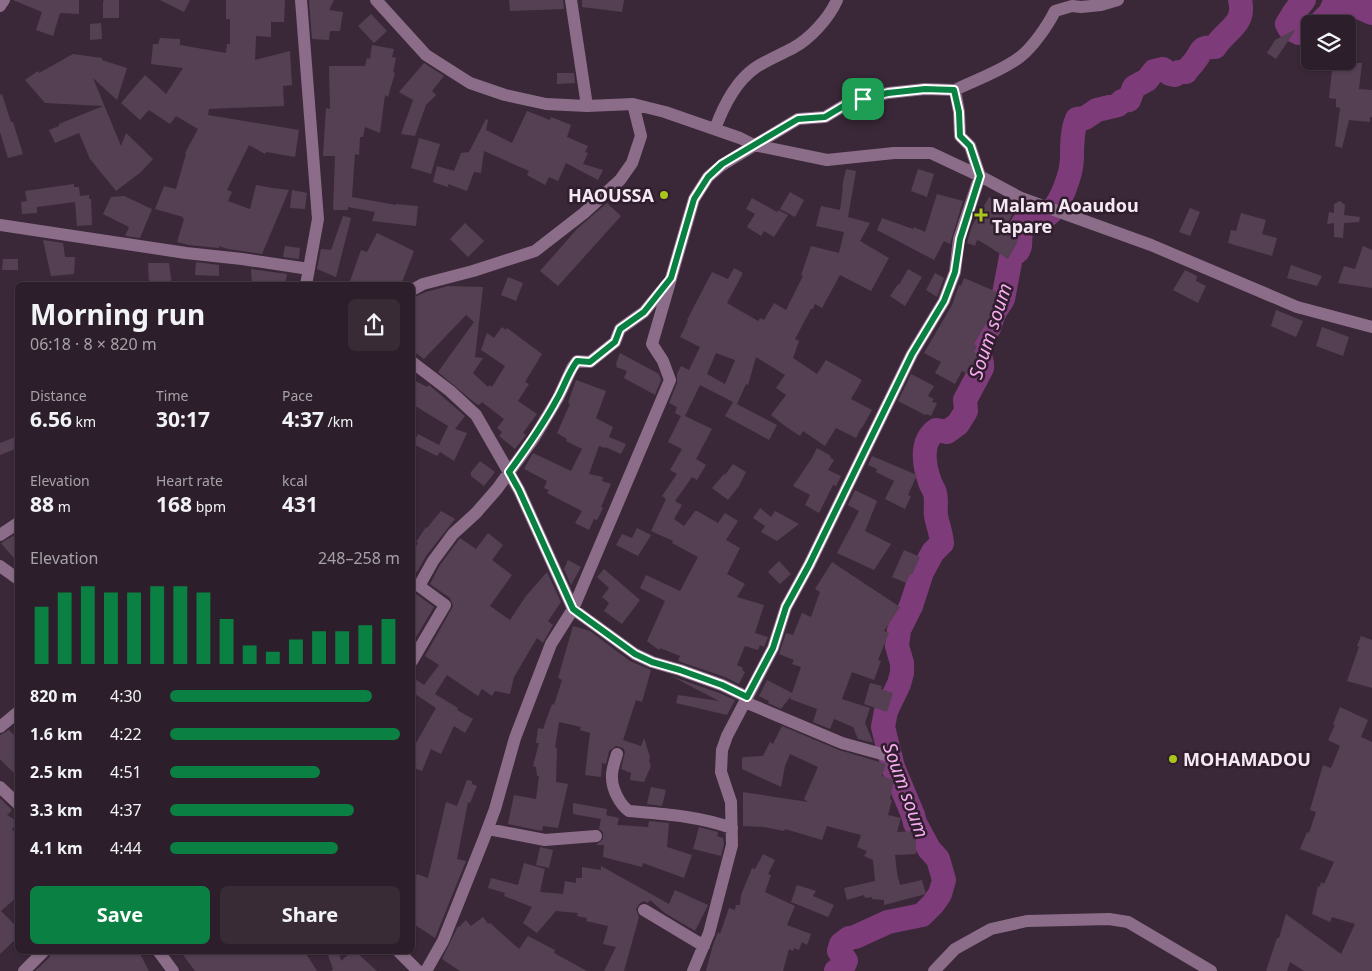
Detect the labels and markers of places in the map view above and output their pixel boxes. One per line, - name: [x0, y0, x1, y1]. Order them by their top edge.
- pin: [842, 78, 884, 120]
- place label: HAOUSSA: [568, 183, 655, 207]
- marker: HAOUSSA: [658, 189, 670, 201]
- place label: Malam Aoaudou Tapare: [992, 193, 1139, 238]
- marker: Malam Aoaudou Tapare: [974, 208, 988, 222]
- place label: MOHAMADOU: [1183, 747, 1311, 771]
- marker: MOHAMADOU: [1167, 753, 1179, 765]

